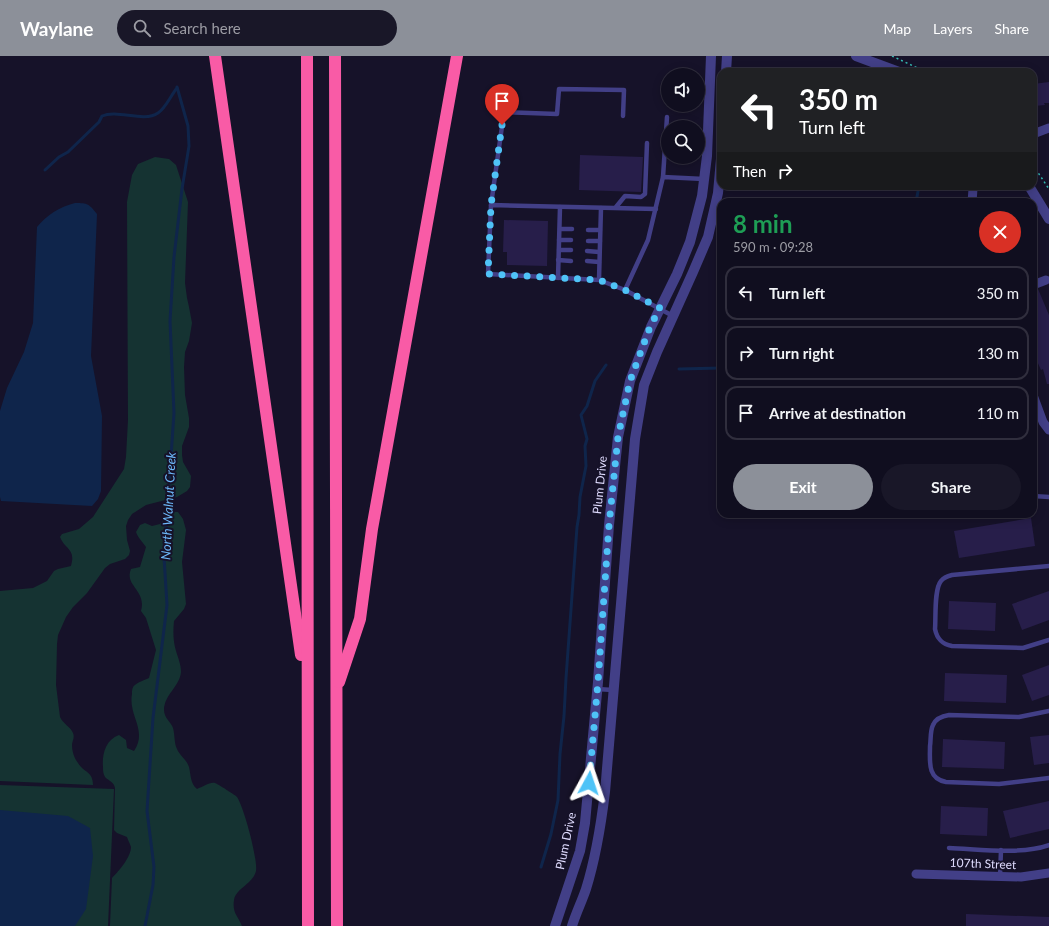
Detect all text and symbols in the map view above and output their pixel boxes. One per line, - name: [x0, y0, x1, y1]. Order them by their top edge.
- search box: [117, 10, 397, 46]
- text: Waylane: [20, 17, 93, 40]
- icon: search: [131, 17, 153, 39]
- text: Search here: [163, 19, 241, 37]
- text: Map: [883, 20, 911, 37]
- text: Layers: [933, 20, 973, 37]
- text: Share: [995, 20, 1029, 37]
- map controls: [661, 68, 705, 164]
- button: sound: [661, 68, 705, 112]
- text: 350 m: [799, 82, 878, 116]
- pin: [485, 84, 519, 125]
- icon: left: [733, 84, 785, 136]
- icon: arrive: [491, 90, 513, 112]
- text: Turn left: [799, 116, 865, 138]
- button: search: [661, 120, 705, 164]
- icon: right: [774, 160, 796, 182]
- text: Then: [733, 162, 766, 180]
- text: 8 min: [733, 209, 793, 238]
- button: close: [979, 211, 1021, 253]
- text: 590 m · 09:28: [733, 239, 813, 255]
- icon: left: [735, 282, 757, 304]
- text: Turn left: [769, 284, 825, 302]
- text: 350 m: [977, 284, 1019, 302]
- icon: right: [735, 342, 757, 364]
- text: Turn right: [769, 344, 834, 362]
- text: 130 m: [977, 344, 1019, 362]
- icon: arrive: [735, 402, 757, 424]
- text: Arrive at destination: [769, 404, 906, 422]
- text: 110 m: [977, 404, 1019, 422]
- water label: North Walnut Creek: [157, 451, 179, 560]
- street label: Plum Drive: [589, 455, 610, 515]
- button: Exit: [733, 464, 873, 510]
- button: Share: [881, 464, 1021, 510]
- position arrow: [568, 762, 610, 804]
- street label: Plum Drive: [552, 811, 579, 871]
- street label: 107th Street: [950, 855, 1017, 872]

